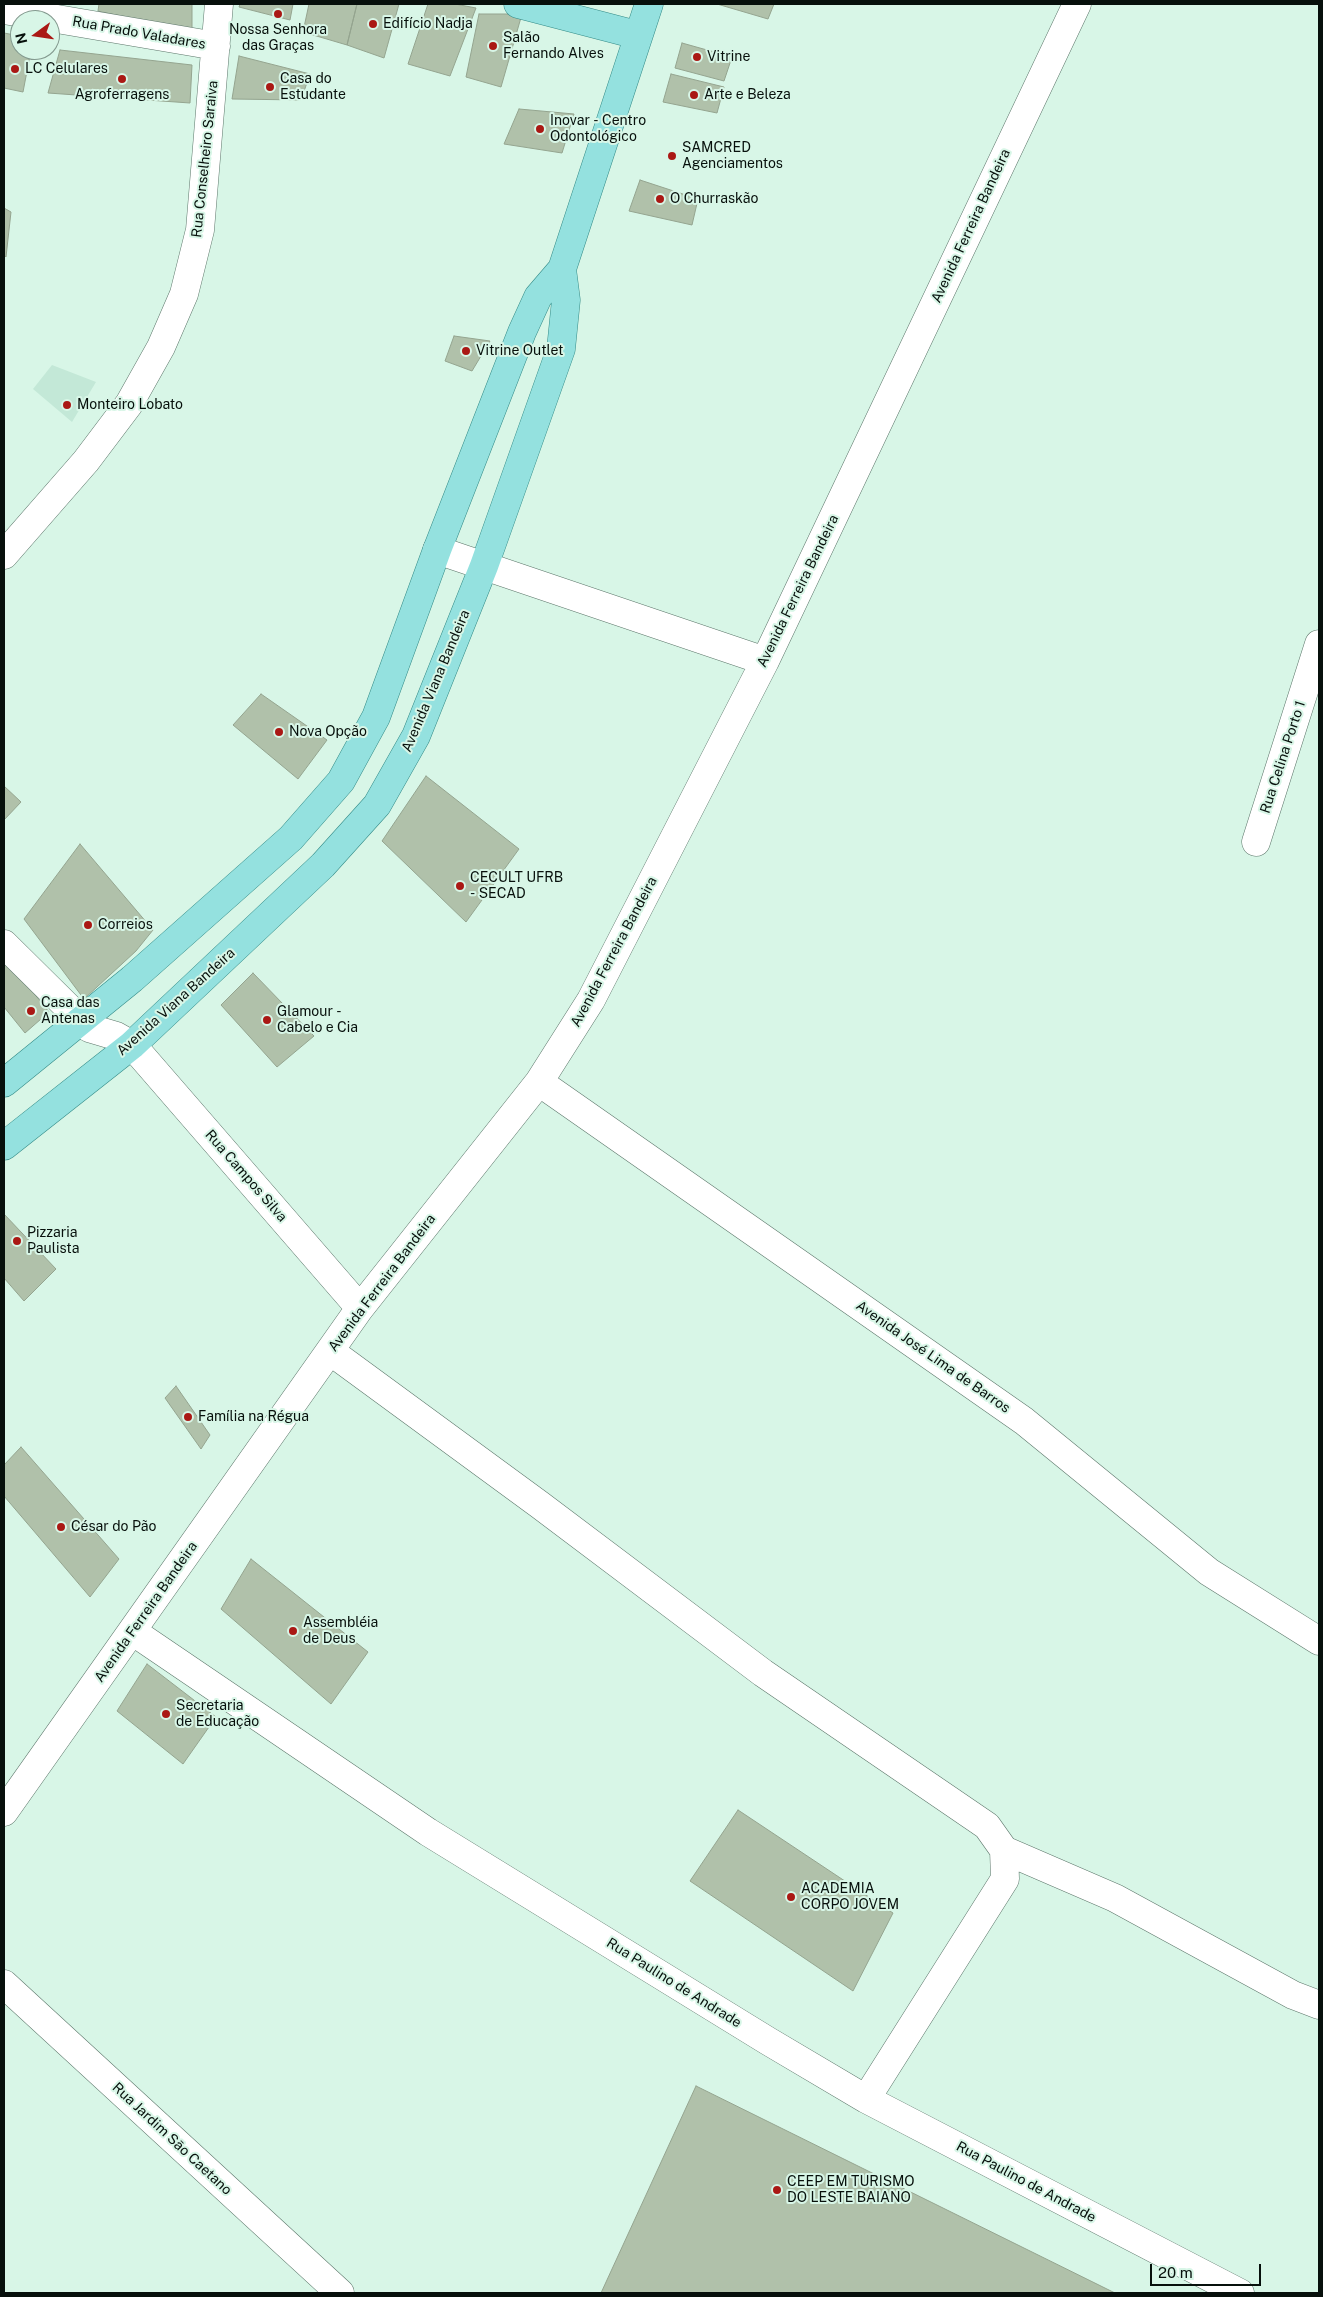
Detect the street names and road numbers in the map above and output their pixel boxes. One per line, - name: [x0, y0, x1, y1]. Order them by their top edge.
- street label: Rua Prado Valadares: [71, 13, 207, 53]
- street label: Rua Conselheiro Saraiva: [188, 80, 222, 238]
- street label: Avenida Ferreira Bandeira: [928, 146, 1014, 306]
- street label: Avenida Ferreira Bandeira: [754, 512, 842, 670]
- street label: Avenida Viana Bandeira: [398, 607, 474, 755]
- street label: Rua Celina Porto 1: [1257, 699, 1309, 815]
- street label: Avenida Ferreira Bandeira: [567, 874, 661, 1030]
- street label: Avenida Viana Bandeira: [114, 945, 238, 1059]
- street label: Rua Campos Silva: [202, 1127, 290, 1225]
- street label: Avenida Ferreira Bandeira: [325, 1211, 439, 1355]
- street label: Avenida José Lima de Barros: [853, 1297, 1013, 1417]
- street label: Avenida Ferreira Bandeira: [91, 1538, 201, 1686]
- street label: Rua Paulino de Andrade: [603, 1935, 745, 2031]
- street label: Rua Jardim São Caetano: [109, 2079, 235, 2199]
- street label: Rua Paulino de Andrade: [953, 2138, 1099, 2226]

